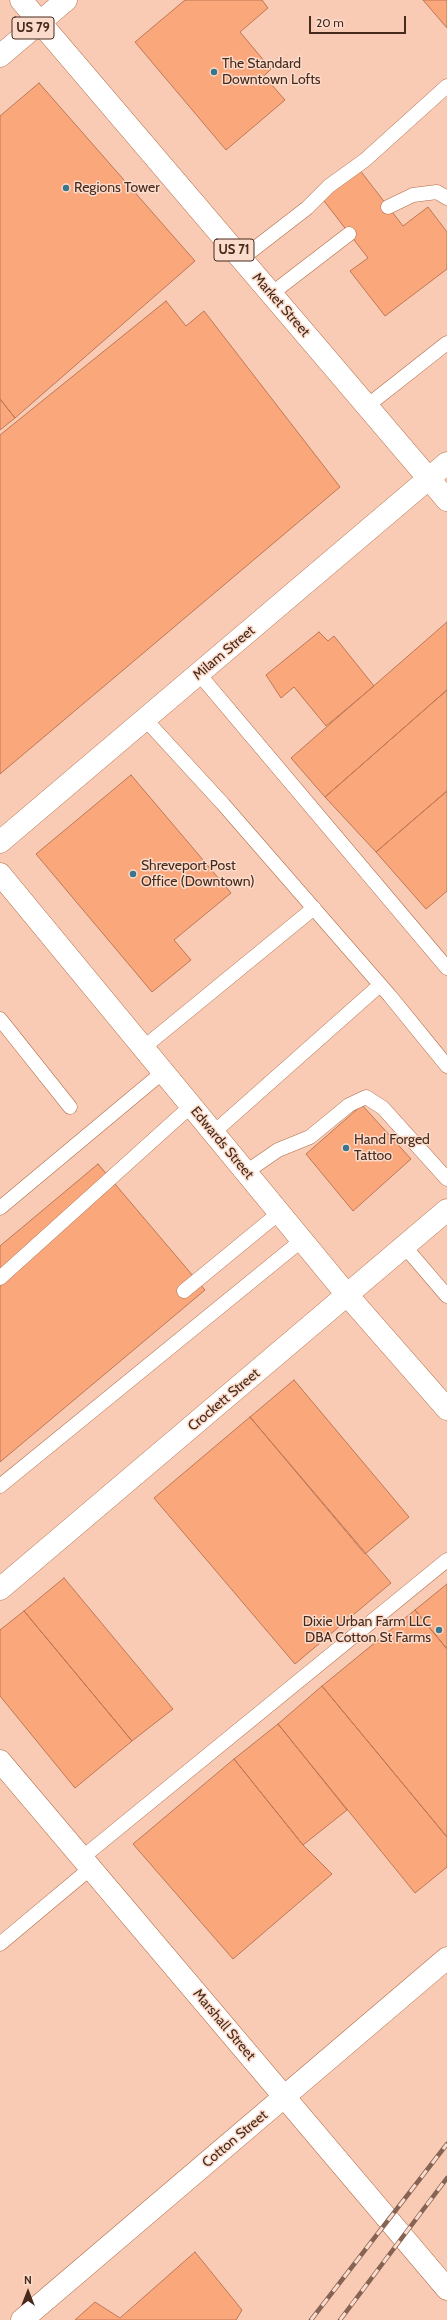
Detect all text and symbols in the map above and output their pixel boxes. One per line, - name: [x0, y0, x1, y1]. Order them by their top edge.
- scale bar: [311, 8, 408, 34]
- text: 20 m: [316, 15, 344, 30]
- road number: US 79: [12, 17, 54, 39]
- place label: The Standard Downtown Lofts: [222, 56, 321, 88]
- marker: The Standard Downtown Lofts: [209, 67, 219, 77]
- place label: Regions Tower: [74, 180, 160, 196]
- marker: Regions Tower: [61, 183, 71, 193]
- road number: US 71: [214, 239, 254, 261]
- street label: Market Street: [249, 270, 313, 340]
- street label: Milam Street: [190, 622, 258, 684]
- place label: Shreveport Post Office (Downtown): [141, 858, 255, 890]
- marker: Shreveport Post Office (Downtown): [128, 869, 138, 879]
- street label: Edwards Street: [187, 1103, 257, 1183]
- place label: Hand Forged Tattoo: [354, 1132, 430, 1164]
- marker: Hand Forged Tattoo: [341, 1143, 351, 1153]
- street label: Crockett Street: [185, 1365, 263, 1435]
- place label: Dixie Urban Farm LLC DBA Cotton St Farms: [303, 1614, 431, 1646]
- marker: Dixie Urban Farm LLC DBA Cotton St Farms: [434, 1625, 444, 1635]
- street label: Marshall Street: [189, 1986, 259, 2064]
- street label: Cotton Street: [199, 2107, 271, 2171]
- north arrow: [8, 2272, 48, 2312]
- text: N: [24, 2273, 32, 2287]

